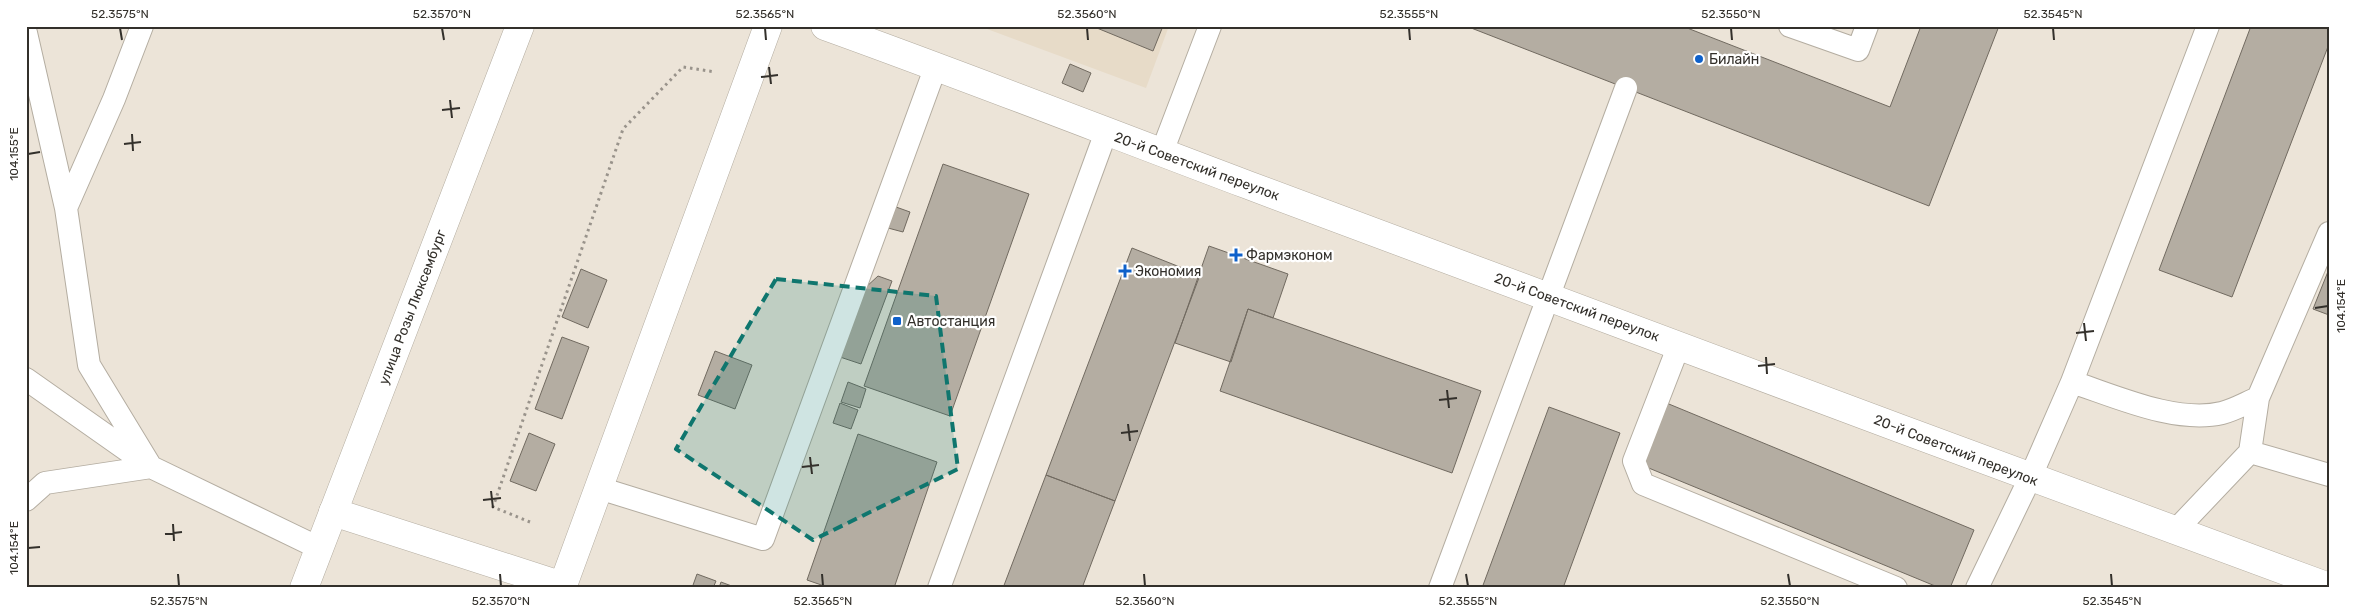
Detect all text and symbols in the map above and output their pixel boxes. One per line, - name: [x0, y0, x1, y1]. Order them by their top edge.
- text: 52.3575°N: [91, 7, 149, 21]
- text: 52.3570°N: [413, 7, 471, 21]
- text: 52.3565°N: [736, 7, 794, 21]
- text: 52.3560°N: [1057, 7, 1117, 21]
- text: 52.3555°N: [1380, 7, 1438, 21]
- text: 52.3550°N: [1701, 7, 1761, 21]
- text: 52.3545°N: [2023, 7, 2083, 21]
- place label: Билайн: [1709, 51, 1759, 68]
- marker: Билайн: [1693, 53, 1705, 65]
- text: 104.155°E: [7, 127, 21, 181]
- street label: 20-й Советский переулок: [1112, 129, 1282, 205]
- street label: улица Розы Люксембург: [375, 227, 450, 387]
- place label: Фармэконом: [1246, 247, 1333, 264]
- marker: Фармэконом: [1230, 249, 1242, 261]
- place label: Экономия: [1135, 263, 1201, 280]
- marker: Экономия: [1119, 265, 1131, 277]
- street label: 20-й Советский переулок: [1492, 270, 1662, 346]
- text: 104.154°E: [2334, 279, 2348, 333]
- place label: Автостанция: [907, 313, 995, 330]
- marker: Автостанция: [891, 315, 903, 327]
- street label: 20-й Советский переулок: [1871, 411, 2041, 490]
- text: 104.154°E: [7, 521, 21, 575]
- text: 52.3575°N: [150, 594, 208, 608]
- text: 52.3570°N: [472, 594, 530, 608]
- text: 52.3565°N: [794, 594, 852, 608]
- text: 52.3560°N: [1115, 594, 1175, 608]
- text: 52.3555°N: [1439, 594, 1497, 608]
- text: 52.3550°N: [1760, 594, 1820, 608]
- text: 52.3545°N: [2082, 594, 2142, 608]

